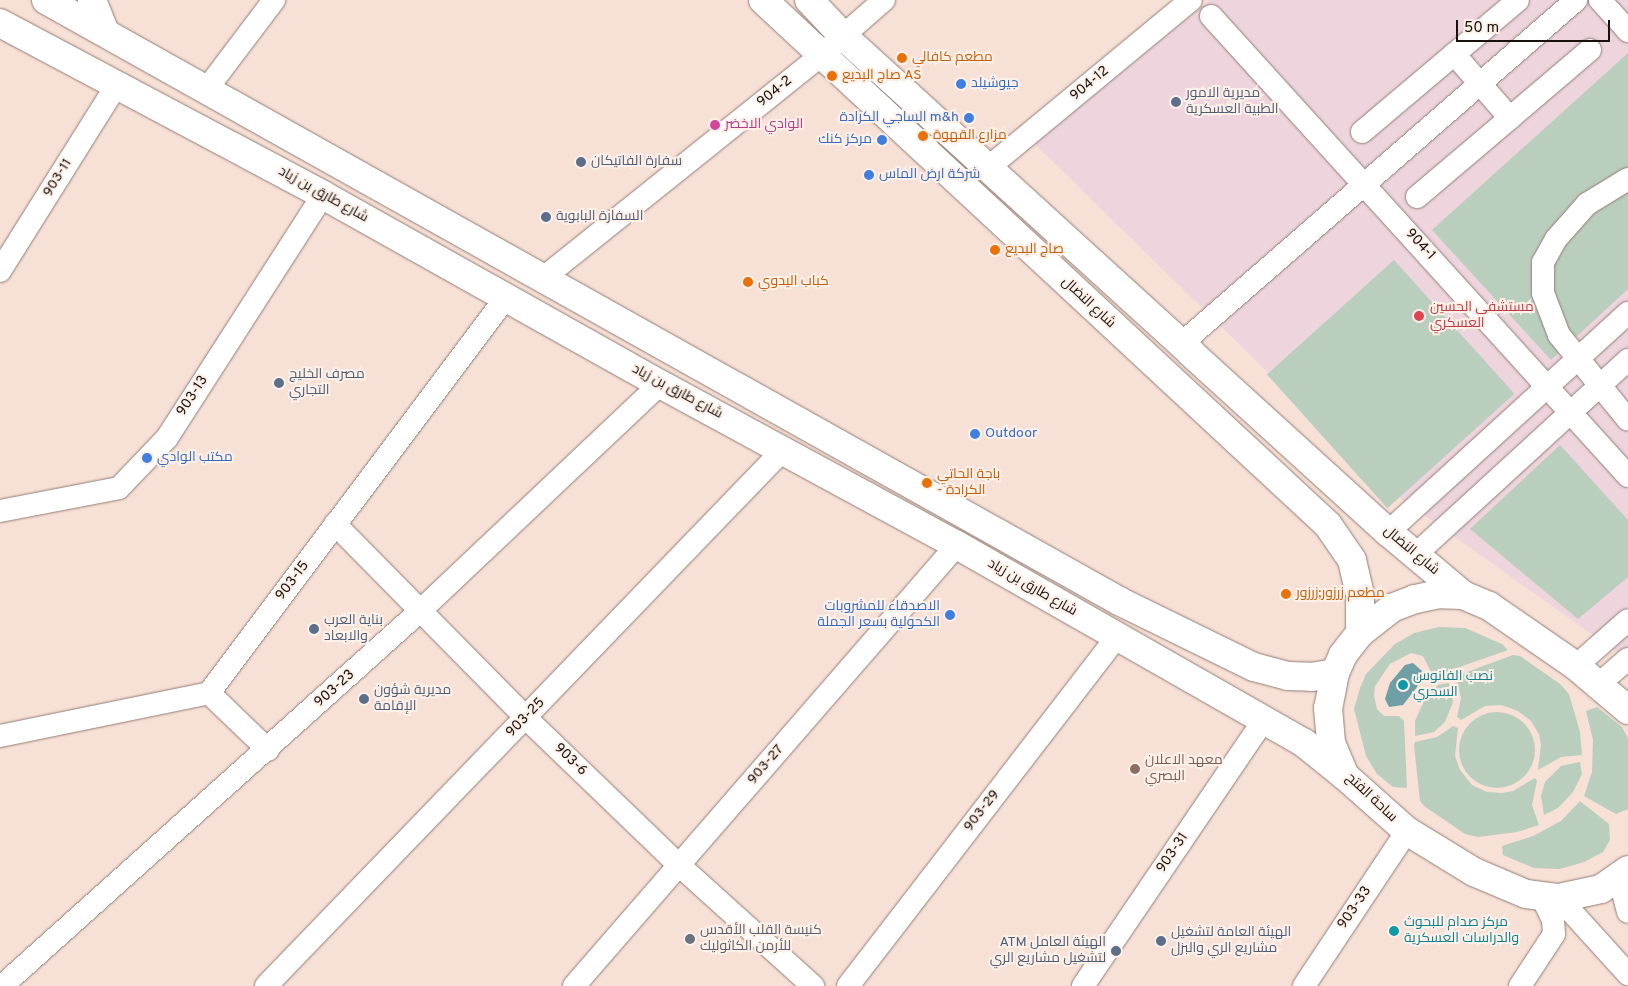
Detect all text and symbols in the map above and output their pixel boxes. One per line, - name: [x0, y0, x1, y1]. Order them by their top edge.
- scale bar: [1458, 10, 1612, 42]
- text: 50 m: [1464, 19, 1499, 38]
- place label: مطعم كافالي: [912, 50, 993, 66]
- marker: مطعم كافالي: [896, 52, 908, 64]
- street label: 904-12: [1067, 63, 1113, 105]
- place label: صاج البديع AS: [842, 68, 922, 84]
- marker: صاج البديع AS: [826, 70, 838, 82]
- street label: 904-2: [754, 73, 796, 111]
- place label: جيوشيلد: [971, 76, 1018, 92]
- marker: جيوشيلد: [955, 78, 967, 90]
- place label: مديرية الامور الطبية العسكرية: [1186, 86, 1279, 118]
- marker: مديرية الامور الطبية العسكرية: [1170, 96, 1182, 108]
- place label: الساجي الكرادة m&h: [840, 110, 959, 126]
- marker: الساجي الكرادة m&h: [963, 112, 975, 124]
- place label: الوادي الاخضر: [725, 117, 803, 133]
- marker: الوادي الاخضر: [709, 119, 721, 131]
- place label: مزارع القهوة: [933, 128, 1007, 144]
- marker: مزارع القهوة: [917, 130, 929, 142]
- place label: مركز كنك: [818, 132, 872, 148]
- marker: مركز كنك: [876, 134, 888, 146]
- place label: سفارة الفاتيكان: [591, 154, 682, 170]
- street label: 903-11: [40, 156, 76, 200]
- marker: سفارة الفاتيكان: [575, 156, 587, 168]
- street label: شارع طارق بن زياد: [275, 163, 371, 227]
- place label: شركة ارض الماس: [879, 167, 980, 183]
- marker: شركة ارض الماس: [863, 169, 875, 181]
- place label: السفارة البابوية: [556, 209, 643, 225]
- marker: السفارة البابوية: [540, 211, 552, 223]
- street label: 904-1: [1401, 226, 1439, 264]
- place label: صاج البديع: [1005, 242, 1064, 258]
- marker: صاج البديع: [989, 244, 1001, 256]
- place label: كباب اليدوي: [758, 274, 829, 290]
- street label: شارع النضال: [1058, 274, 1118, 332]
- marker: كباب اليدوي: [742, 276, 754, 288]
- place label: مستشفى الحسين العسكري: [1430, 300, 1534, 332]
- marker: مستشفى الحسين العسكري: [1412, 309, 1426, 323]
- street label: شارع طارق بن زياد: [629, 361, 725, 423]
- place label: مصرف الخليج التجاري: [289, 367, 365, 400]
- street label: 903-13: [174, 373, 212, 419]
- marker: مصرف الخليج التجاري: [273, 377, 285, 389]
- place label: Outdoor: [985, 426, 1037, 442]
- marker: Outdoor: [969, 428, 981, 440]
- place label: مكتب الوادي: [157, 450, 233, 466]
- marker: مكتب الوادي: [141, 452, 153, 464]
- place label: باجة الحاتي - الكرادة: [937, 467, 1000, 500]
- marker: باجة الحاتي - الكرادة: [921, 477, 933, 489]
- street label: شارع النضال: [1380, 523, 1442, 579]
- street label: شارع طارق بن زياد: [984, 556, 1080, 620]
- street label: 903-15: [273, 558, 313, 604]
- place label: مطعم زرزور;زرزور: [1296, 586, 1385, 602]
- marker: مطعم زرزور;زرزور: [1280, 588, 1292, 600]
- place label: الاصدقاء للمشروبات الكحولية بسعر الجملة: [817, 599, 940, 632]
- marker: الاصدقاء للمشروبات الكحولية بسعر الجملة: [944, 609, 956, 621]
- place label: بناية العرب والابعاد: [324, 613, 383, 646]
- marker: بناية العرب والابعاد: [308, 623, 320, 635]
- street label: 903-23: [311, 667, 359, 711]
- place label: نصب الفانوس السحري: [1413, 669, 1493, 702]
- marker: نصب الفانوس السحري: [1397, 679, 1409, 691]
- place label: مديرية شؤون الإقامة: [374, 683, 451, 716]
- marker: مديرية شؤون الإقامة: [358, 693, 370, 705]
- street label: 903-25: [503, 695, 549, 741]
- street label: 903-6: [550, 740, 590, 780]
- street label: 903-27: [744, 742, 788, 788]
- place label: معهد الاعلان البصري: [1145, 753, 1223, 786]
- marker: معهد الاعلان البصري: [1129, 763, 1141, 775]
- street label: ساحة الفتح: [1342, 770, 1400, 826]
- street label: 903-29: [961, 787, 1003, 835]
- street label: 903-31: [1154, 830, 1192, 876]
- street label: 903-33: [1335, 883, 1375, 933]
- place label: مركز صدام للبحوث والدراسات العسكرية: [1404, 915, 1519, 948]
- place label: كنيسة القلب الأقدس للأرمن الكاثوليك: [700, 923, 822, 956]
- place label: الهيئة العامة لتشغيل مشاريع الري والبزل: [1171, 925, 1291, 958]
- marker: مركز صدام للبحوث والدراسات العسكرية: [1388, 925, 1400, 937]
- marker: كنيسة القلب الأقدس للأرمن الكاثوليك: [684, 933, 696, 945]
- place label: ATM الهيئة العامل لتشغيل مشاريع الري: [990, 935, 1106, 968]
- marker: الهيئة العامة لتشغيل مشاريع الري والبزل: [1155, 935, 1167, 947]
- marker: ATM الهيئة العامل لتشغيل مشاريع الري: [1110, 945, 1122, 957]

